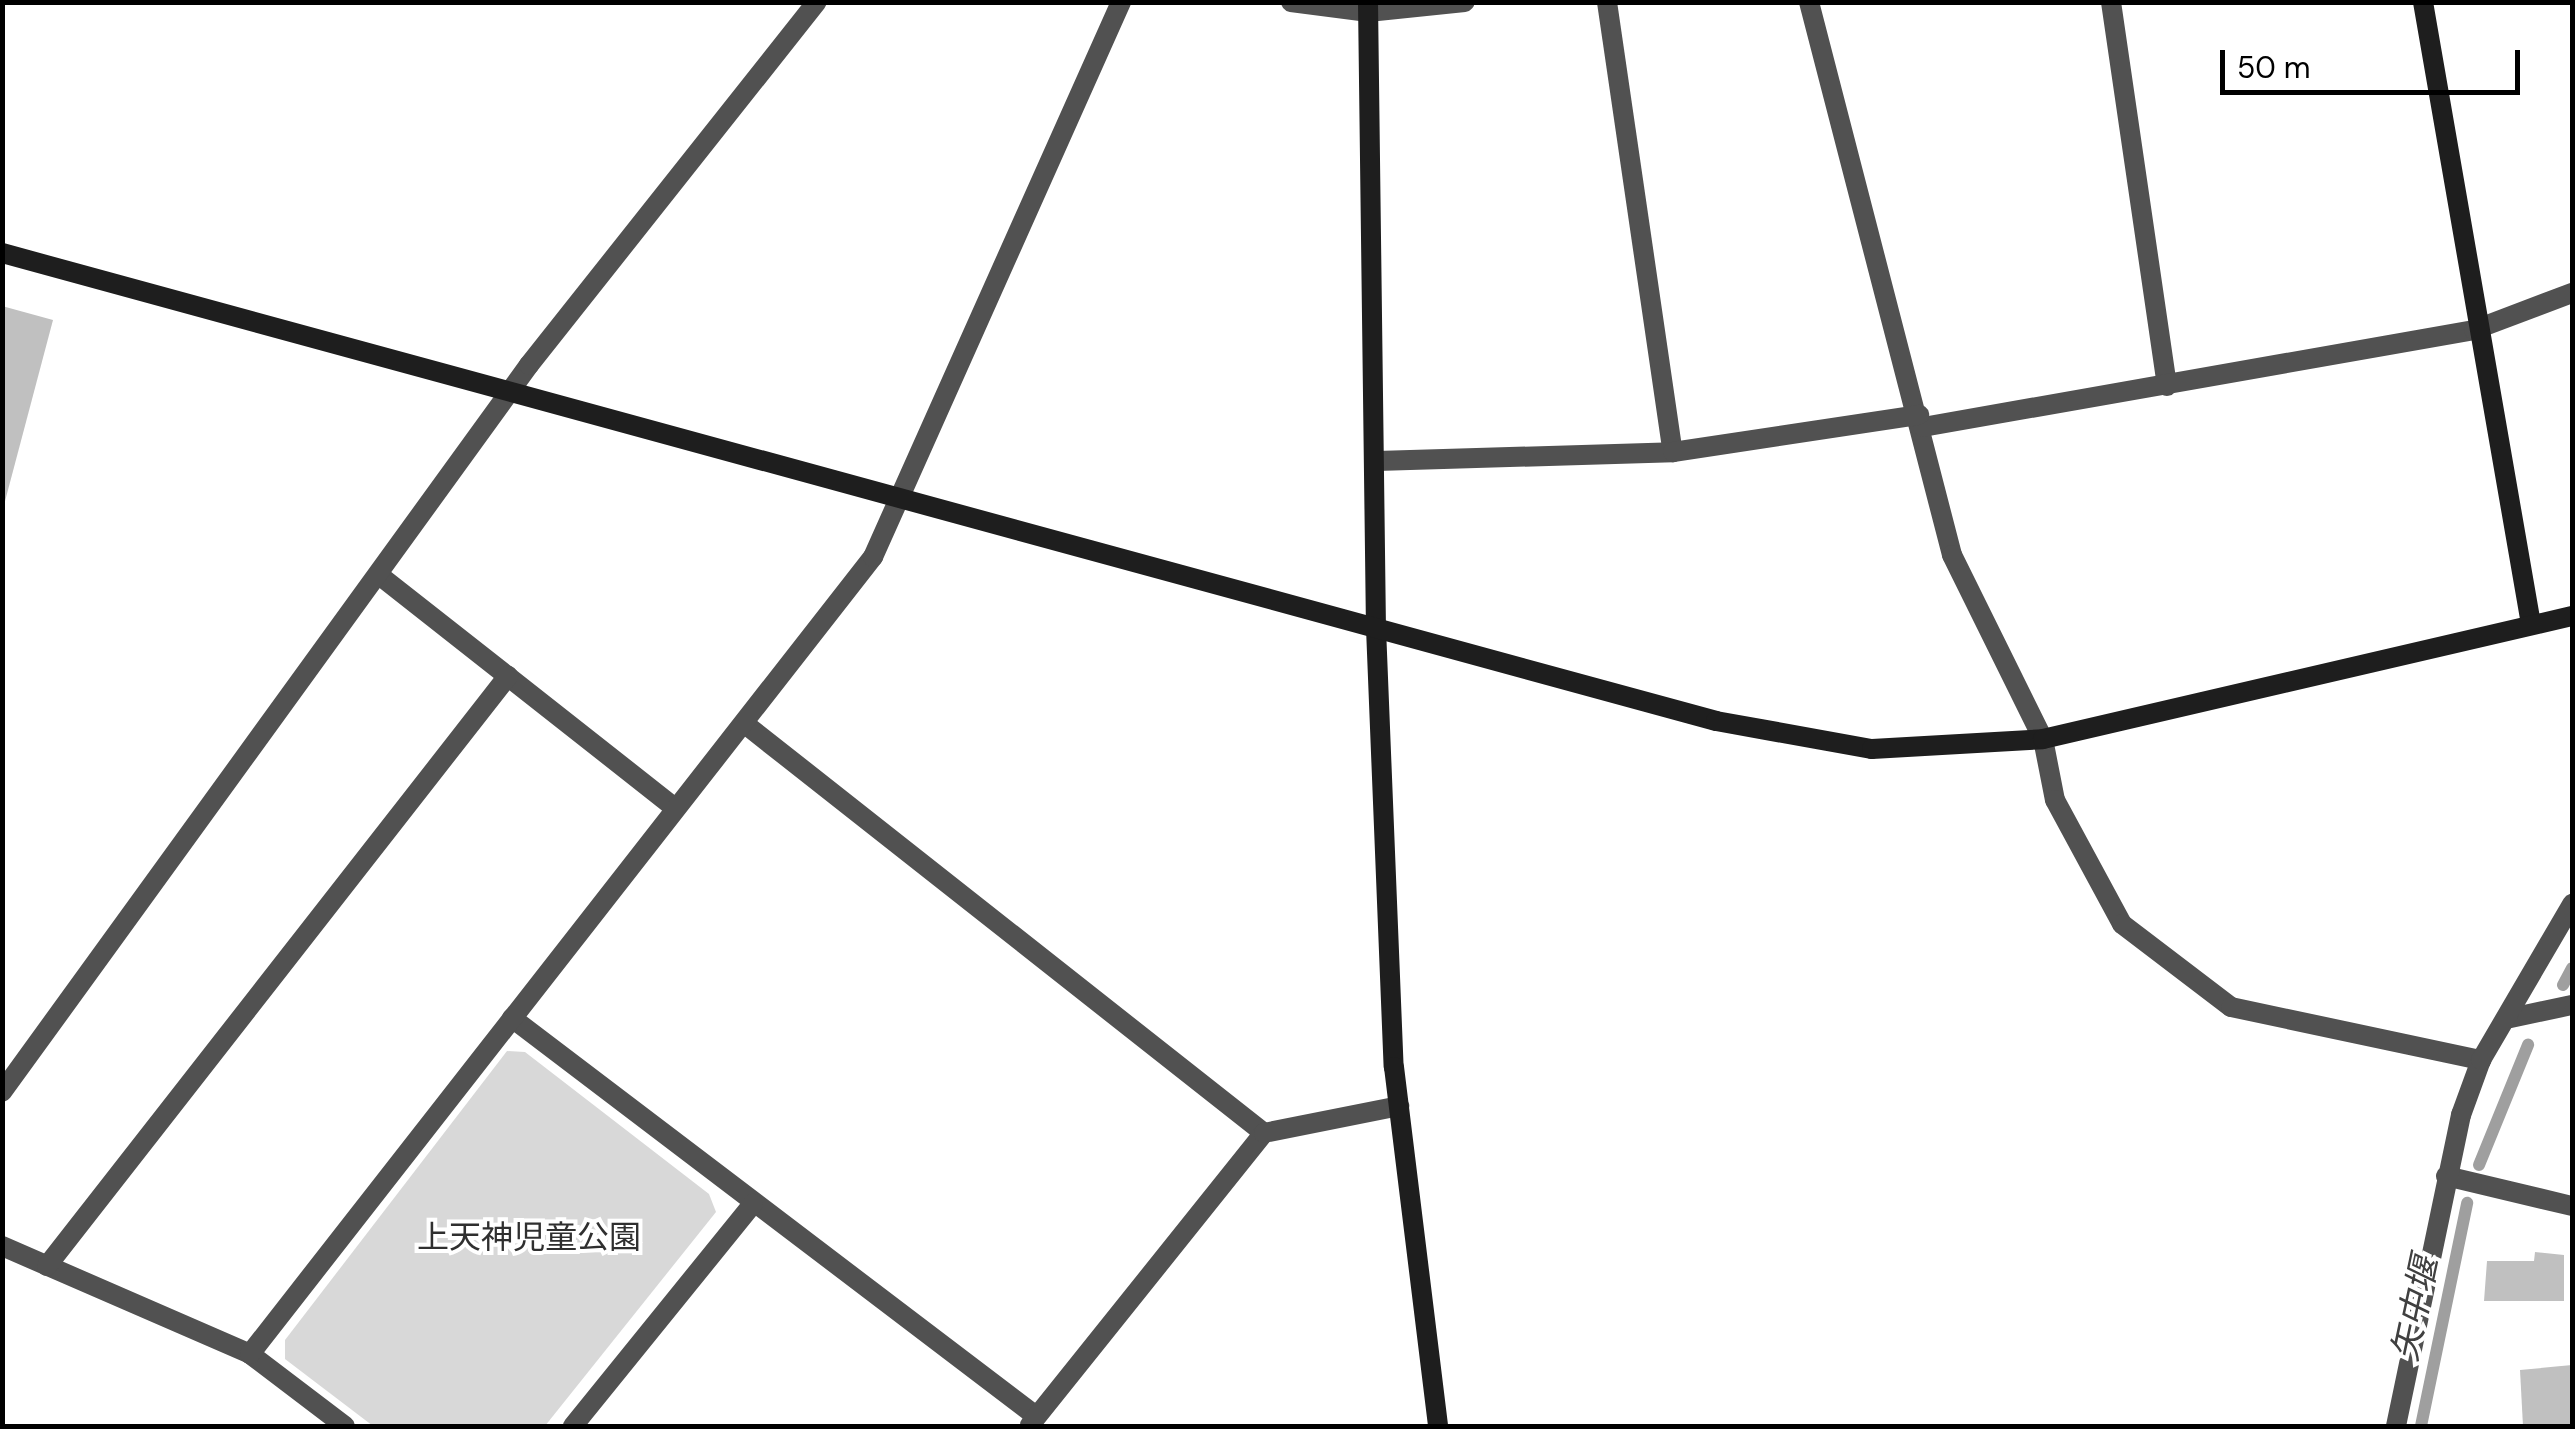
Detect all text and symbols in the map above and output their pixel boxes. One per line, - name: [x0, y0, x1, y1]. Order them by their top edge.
- scale bar: [2225, 30, 2525, 92]
- text: 50 m: [2237, 48, 2311, 87]
- park label: 上天神児童公園: [417, 1218, 641, 1256]
- water label: 矢中堰: [2384, 1253, 2446, 1365]

